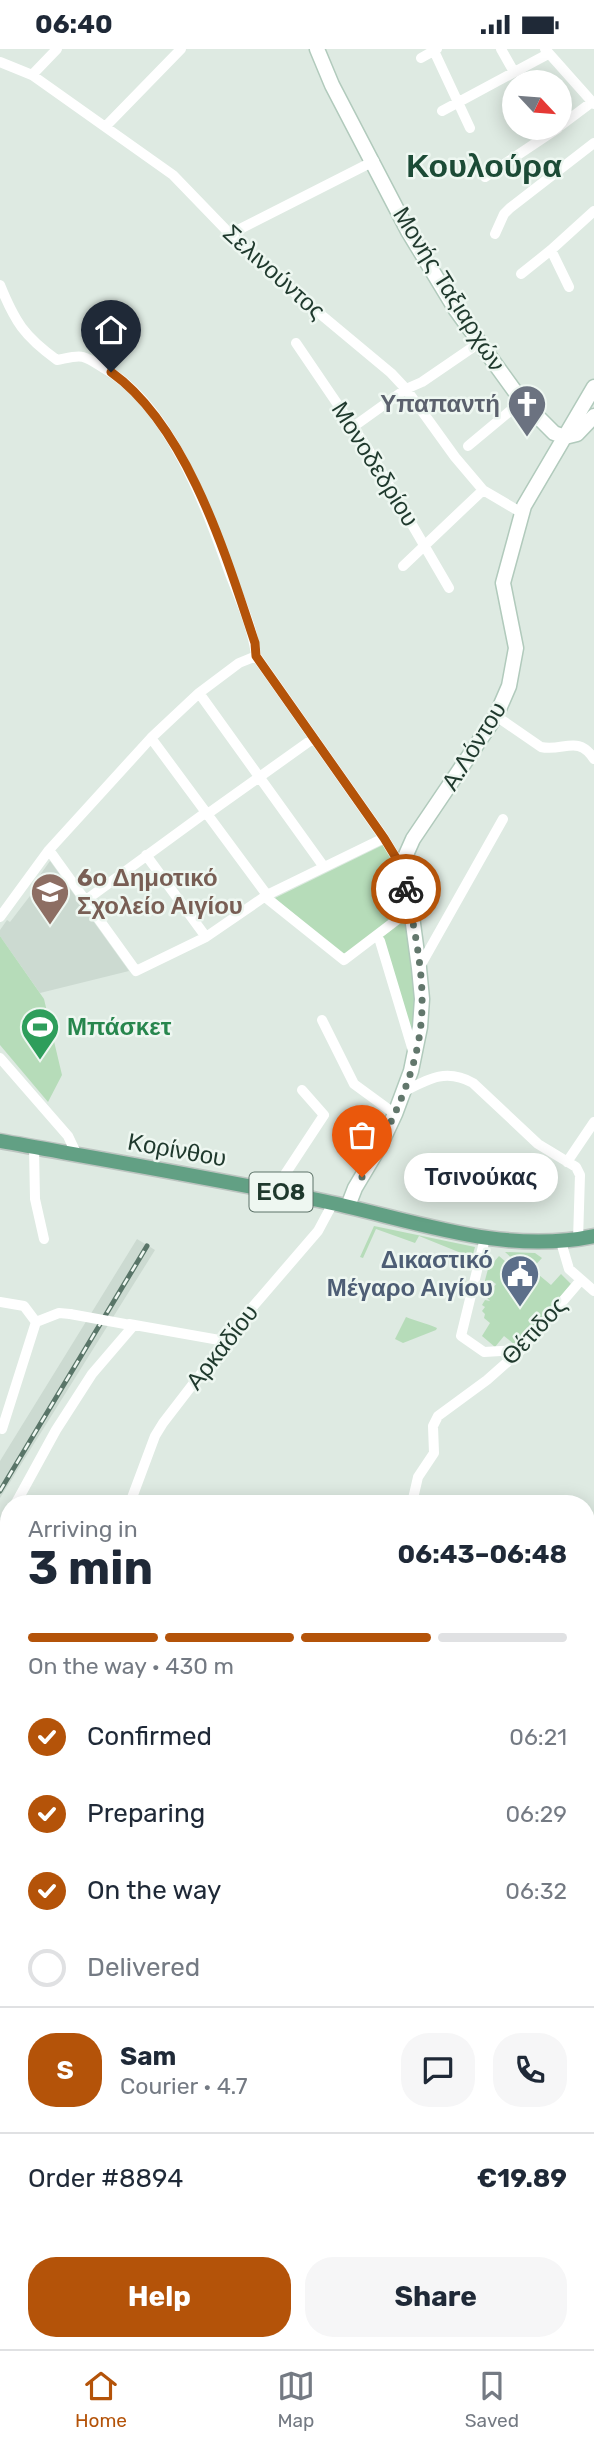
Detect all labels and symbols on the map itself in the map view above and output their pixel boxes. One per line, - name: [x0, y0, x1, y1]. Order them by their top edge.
- north arrow: [502, 70, 572, 140]
- district label: Κουλούρα: [406, 147, 562, 185]
- street label: Μονής Ταξιαρχών: [387, 202, 511, 376]
- street label: Σελινούντος: [217, 219, 331, 325]
- pin: [81, 300, 141, 372]
- church icon: Υπαπαντή: [506, 383, 548, 438]
- place label: Υπαπαντή: [380, 390, 500, 418]
- street label: Μονοδεδρίου: [326, 397, 424, 531]
- street label: Α.Λόντου: [436, 697, 512, 795]
- courier: [371, 854, 441, 924]
- place label: 6ο Δημοτικό Σχολείο Αιγίου: [77, 864, 243, 920]
- school or university icon: 6ο Δημοτικό Σχολείο Αιγίου: [29, 871, 71, 926]
- sports icon: Μπάσκετ: [19, 1006, 61, 1061]
- place label: Μπάσκετ: [67, 1013, 172, 1041]
- pin: [332, 1105, 392, 1177]
- street label: Κορίνθου: [125, 1128, 229, 1172]
- callout: Τσινούκας: [404, 1153, 558, 1201]
- road number: ΕΟ8: [250, 1173, 312, 1211]
- place label: Δικαστικό Μέγαρο Αιγίου: [327, 1246, 493, 1302]
- public building icon: Δικαστικό Μέγαρο Αιγίου: [499, 1253, 541, 1308]
- street label: Θέτιδος: [496, 1291, 572, 1371]
- street label: Αρκαδίου: [180, 1299, 264, 1395]

